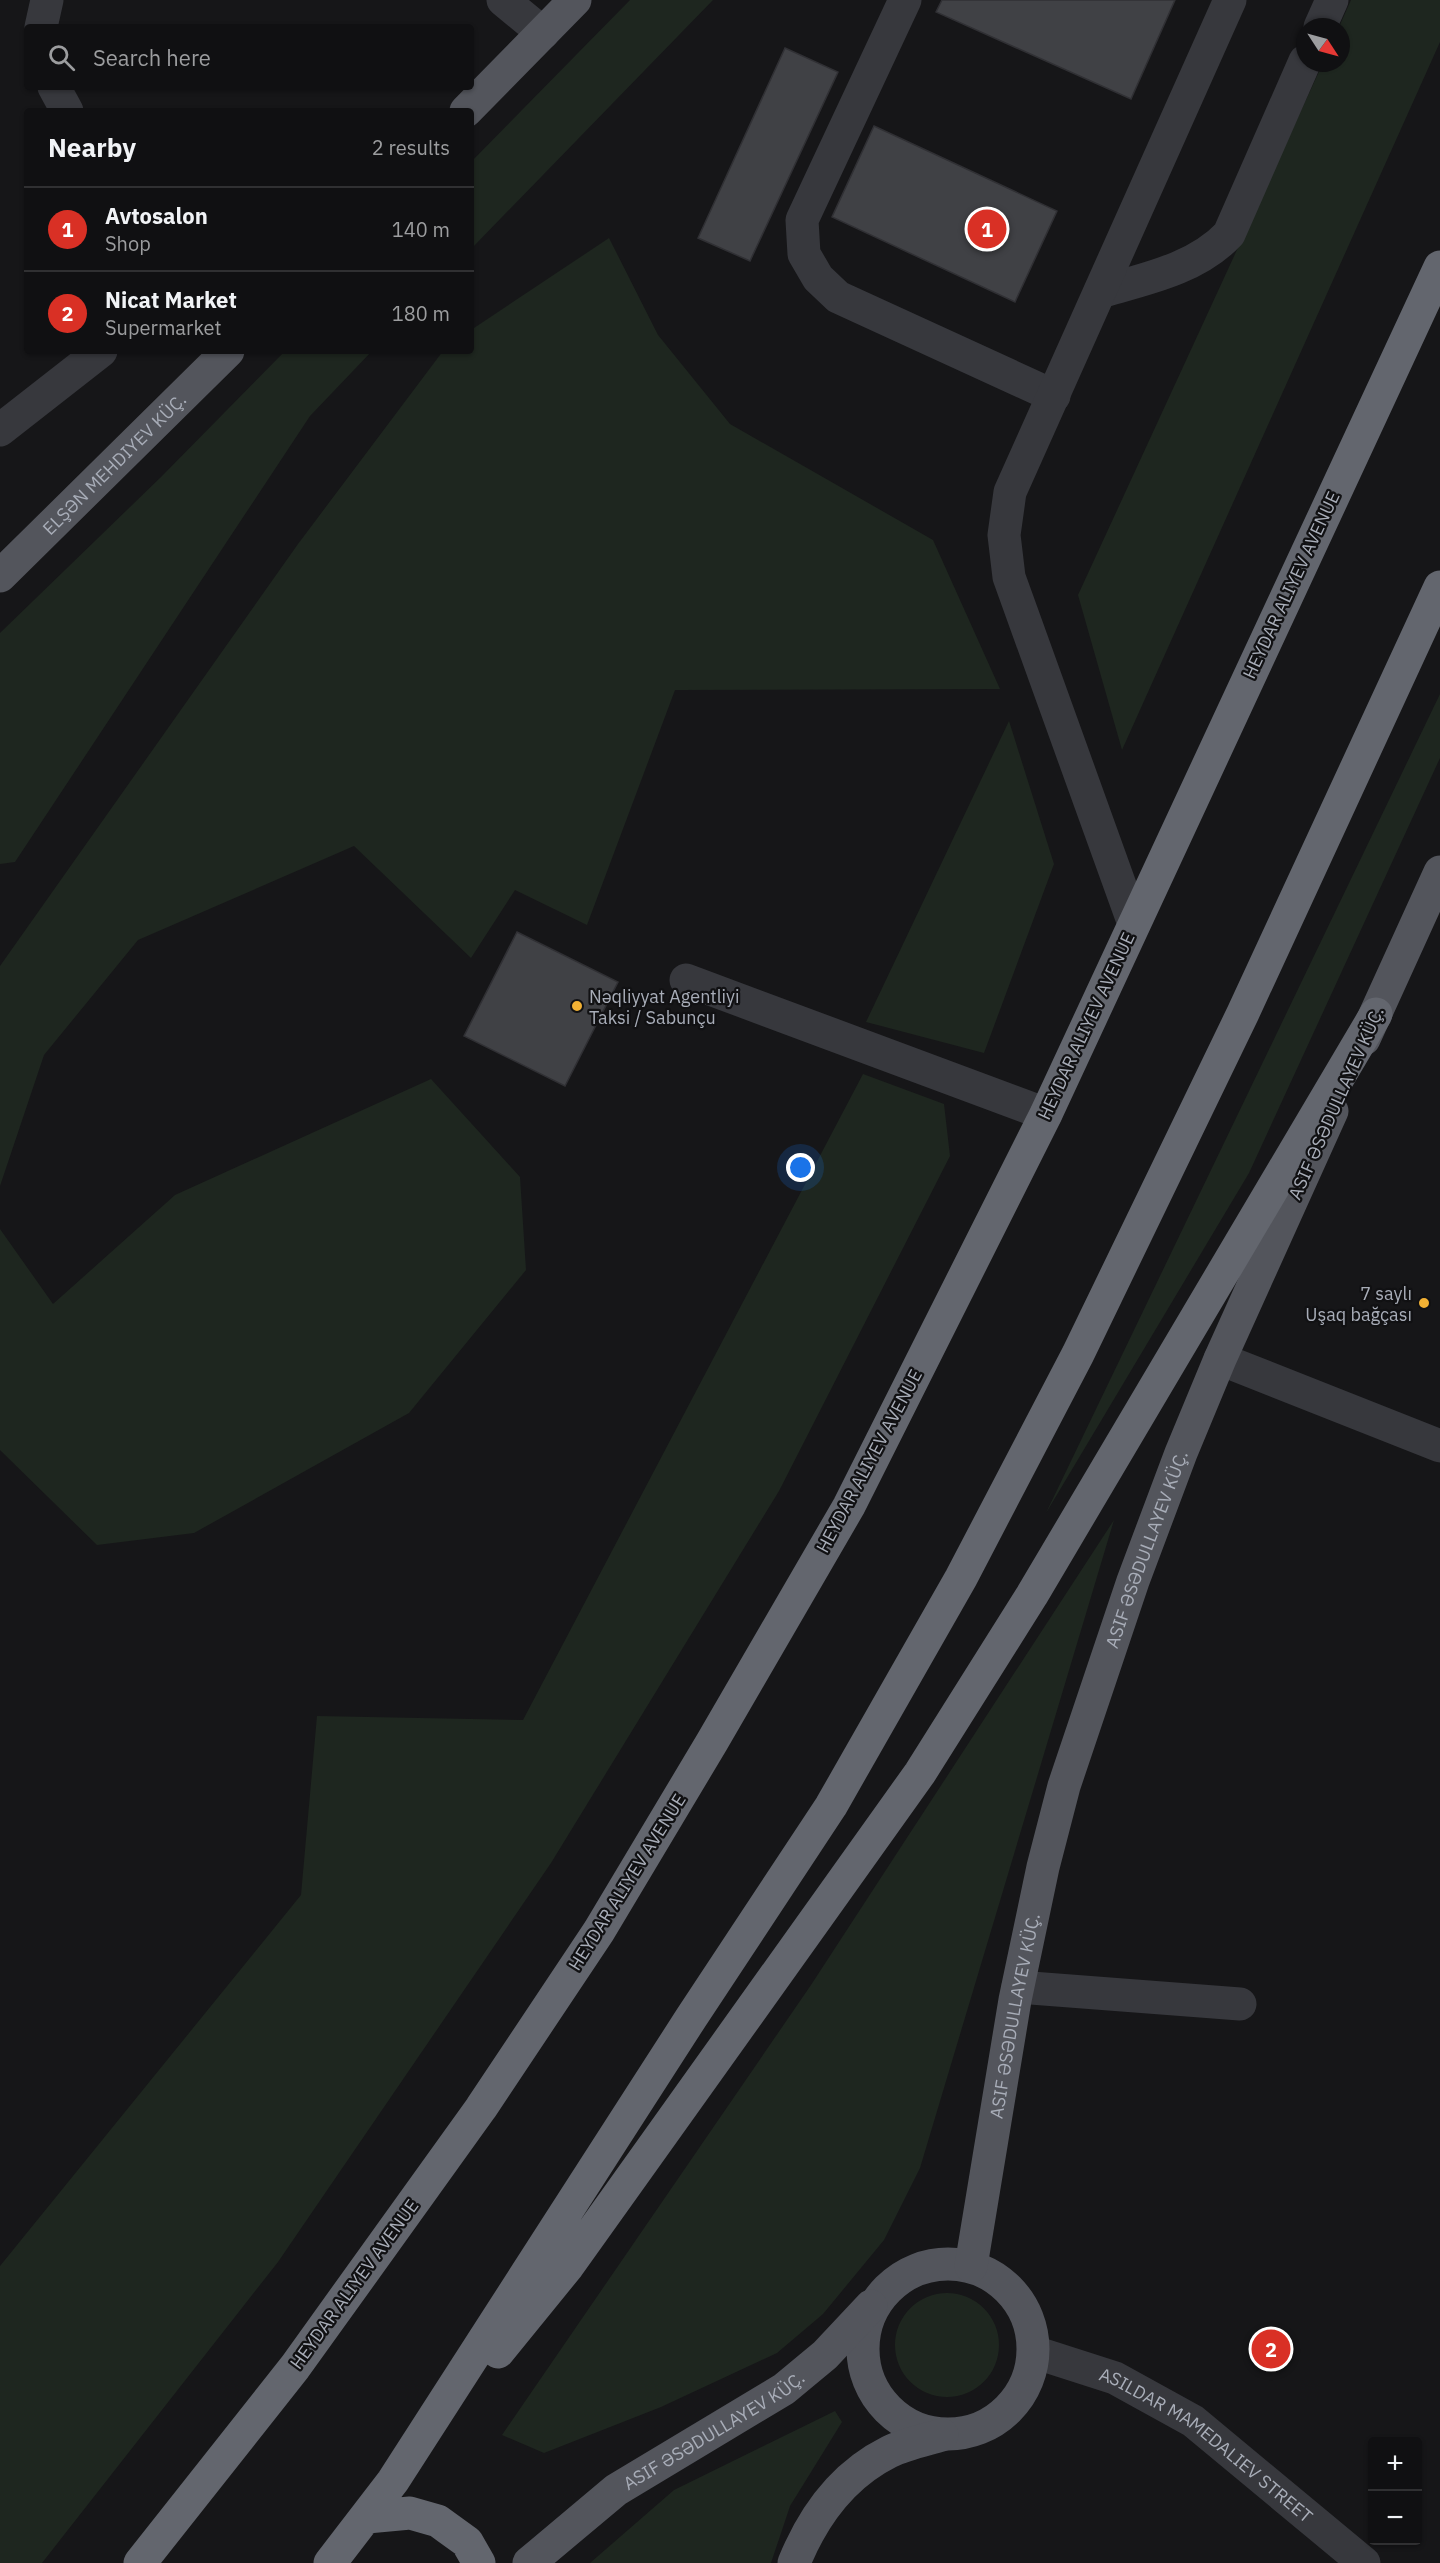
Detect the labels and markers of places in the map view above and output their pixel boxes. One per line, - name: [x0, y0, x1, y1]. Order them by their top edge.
- pin: 1: [968, 206, 1006, 252]
- place label: Nəqliyyat Agentliyi Taksi / Sabunçu: [589, 985, 740, 1029]
- marker: Nəqliyyat Agentliyi Taksi / Sabunçu: [570, 999, 584, 1013]
- place label: 7 saylı Uşaq bağçası: [1305, 1282, 1412, 1326]
- marker: 7 saylı Uşaq bağçası: [1417, 1296, 1431, 1310]
- pin: 2: [1252, 2326, 1290, 2372]

